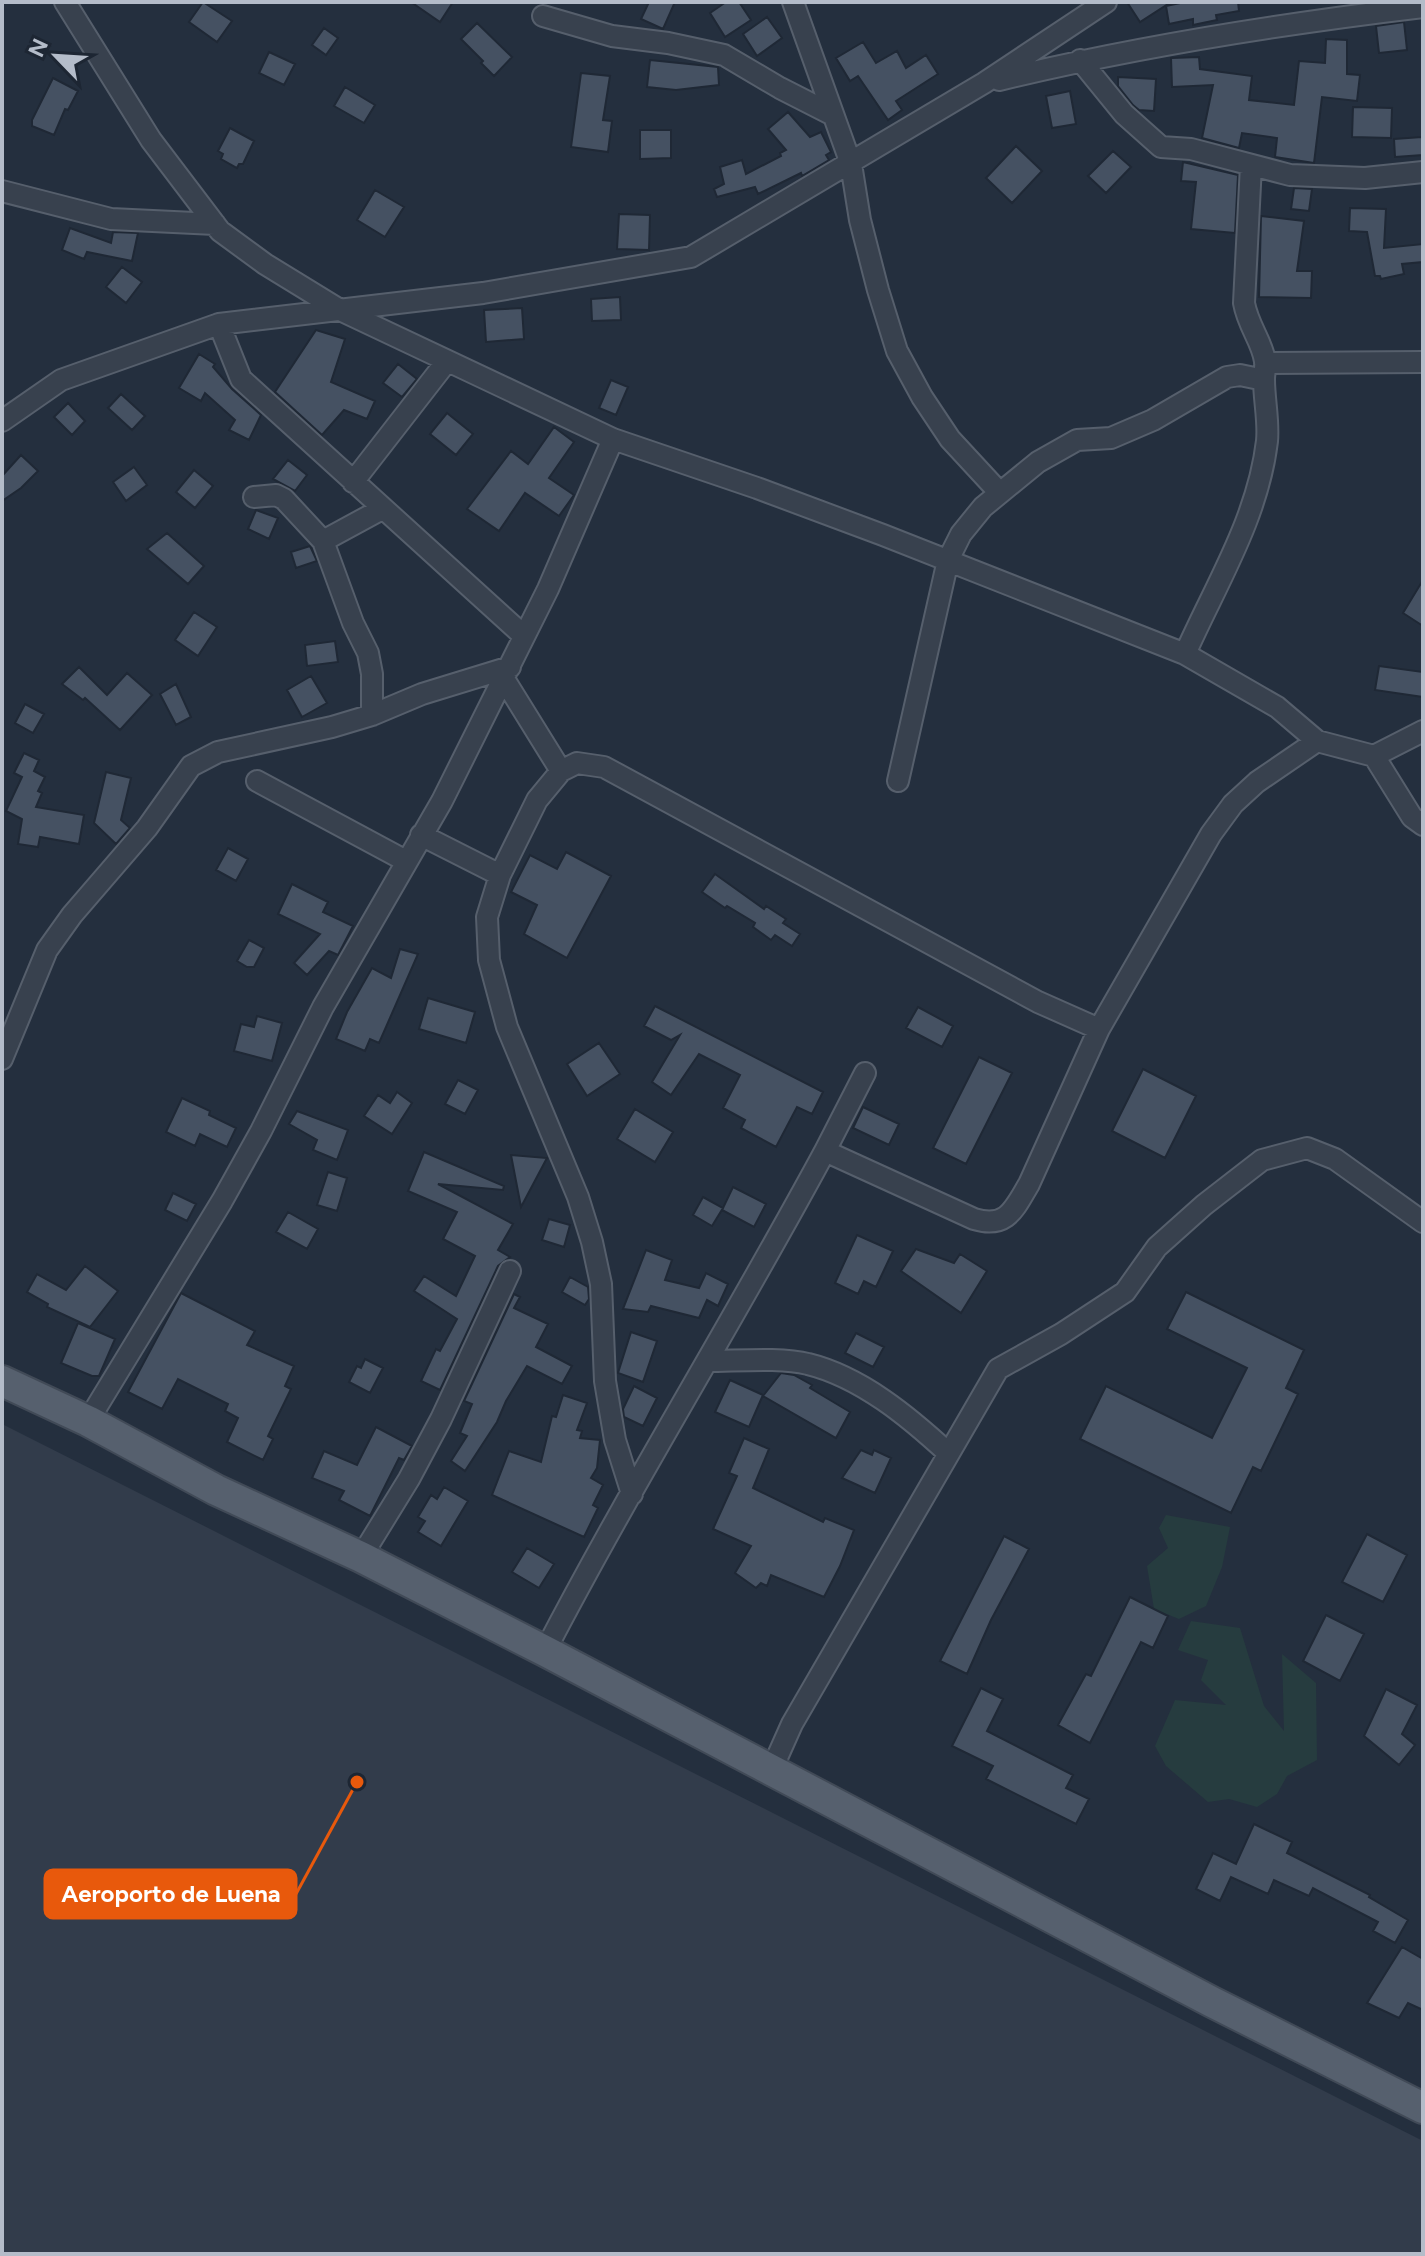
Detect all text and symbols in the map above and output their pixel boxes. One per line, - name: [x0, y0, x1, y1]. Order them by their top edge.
- north arrow: [16, 16, 96, 96]
- text: N: [22, 34, 54, 61]
- callout: Aeroporto de Luena: [45, 1870, 296, 1918]
- text: Aeroporto de Luena: [61, 1879, 281, 1908]

